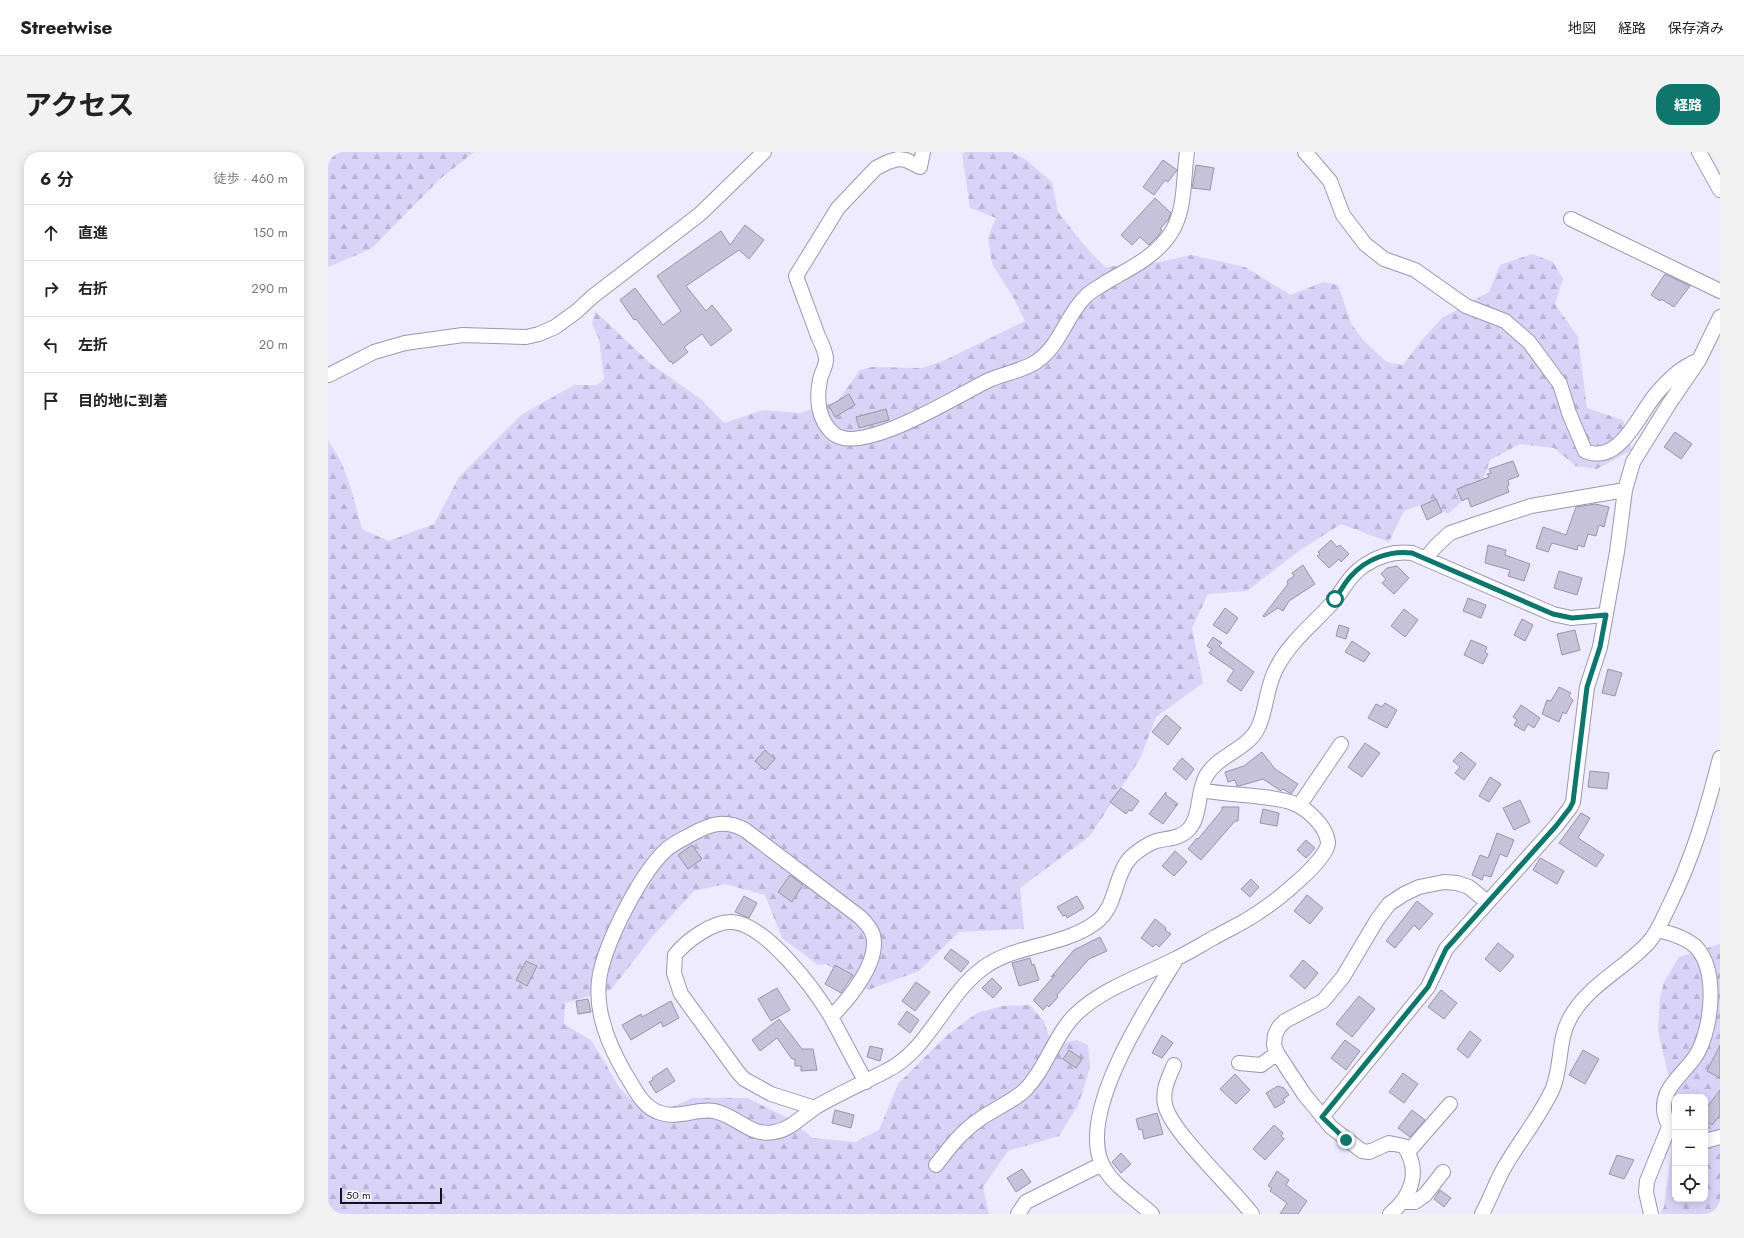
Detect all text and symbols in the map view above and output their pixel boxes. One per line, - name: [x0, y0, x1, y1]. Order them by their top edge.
- text: Streetwise: [20, 14, 113, 41]
- text: 地図: [1568, 18, 1596, 38]
- text: 経路: [1618, 18, 1646, 38]
- text: 保存済み: [1668, 18, 1724, 38]
- button: 経路: [1656, 84, 1720, 125]
- text: アクセス: [24, 85, 135, 126]
- text: 6 分: [40, 167, 73, 191]
- text: 徒歩 · 460 m: [213, 169, 288, 188]
- icon: ahead: [40, 222, 62, 244]
- text: 直進: [78, 222, 108, 244]
- text: 150 m: [253, 223, 288, 242]
- icon: right: [40, 278, 62, 300]
- text: 右折: [78, 278, 108, 300]
- text: 290 m: [251, 279, 288, 298]
- icon: left: [40, 334, 62, 356]
- text: 左折: [78, 334, 108, 356]
- text: 20 m: [259, 335, 288, 354]
- icon: arrive: [40, 390, 62, 412]
- text: 目的地に到着: [78, 390, 168, 412]
- route start: [1326, 590, 1344, 608]
- map controls: [1672, 1094, 1708, 1202]
- button: +: [1672, 1094, 1708, 1130]
- button: −: [1672, 1130, 1708, 1166]
- route end: [1337, 1131, 1355, 1149]
- button: locate: [1672, 1166, 1708, 1202]
- scale bar: [340, 1186, 442, 1205]
- text: 50 m: [346, 1187, 371, 1203]

